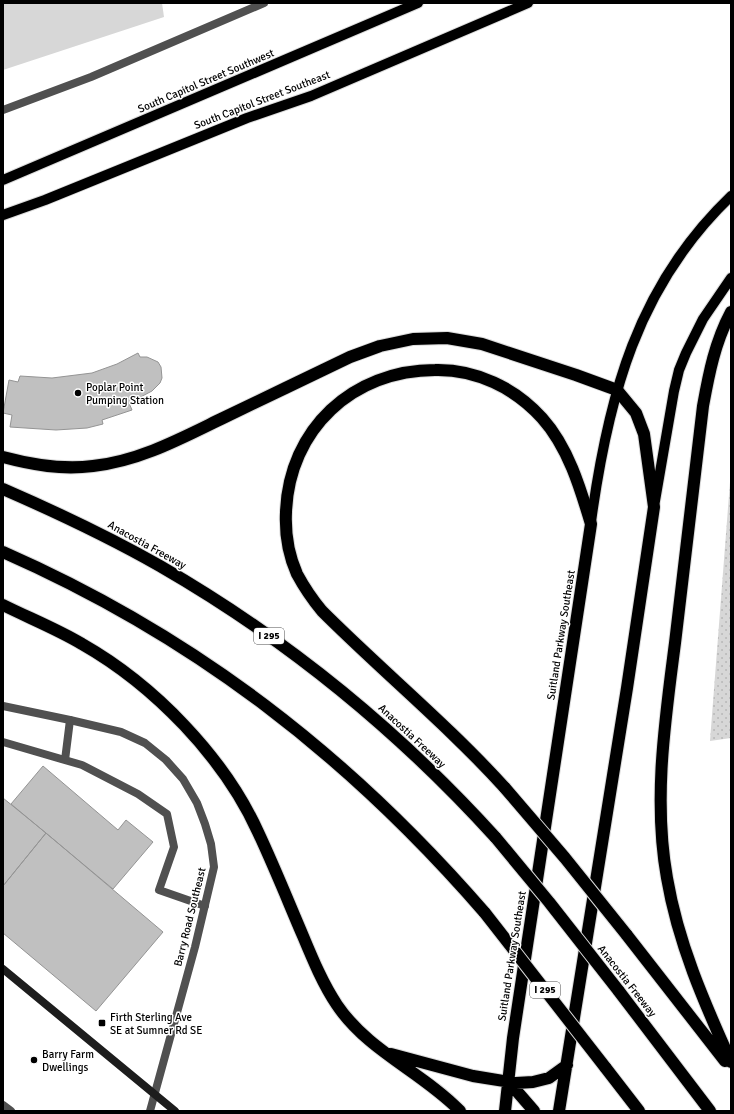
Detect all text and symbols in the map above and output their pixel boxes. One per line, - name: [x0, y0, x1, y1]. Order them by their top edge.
- street label: South Capitol Street Southwest: [136, 46, 276, 116]
- street label: South Capitol Street Southeast: [192, 68, 332, 132]
- place label: Poplar Point Pumping Station: [86, 381, 164, 407]
- marker: Poplar Point Pumping Station: [73, 388, 83, 398]
- street label: Anacostia Freeway: [106, 518, 189, 572]
- street label: Suitland Parkway Southeast: [544, 569, 578, 701]
- road number: I 295: [254, 628, 284, 644]
- street label: Anacostia Freeway: [376, 701, 449, 771]
- street label: Barry Road Southeast: [171, 866, 209, 968]
- street label: Suitland Parkway Southeast: [495, 890, 529, 1022]
- street label: Anacostia Freeway: [595, 943, 660, 1020]
- road number: I 295: [530, 982, 560, 998]
- place label: Firth Sterling Ave SE at Sumner Rd SE: [110, 1011, 202, 1037]
- marker: Firth Sterling Ave SE at Sumner Rd SE: [97, 1018, 107, 1028]
- place label: Barry Farm Dwellings: [42, 1048, 94, 1074]
- marker: Barry Farm Dwellings: [29, 1055, 39, 1065]

